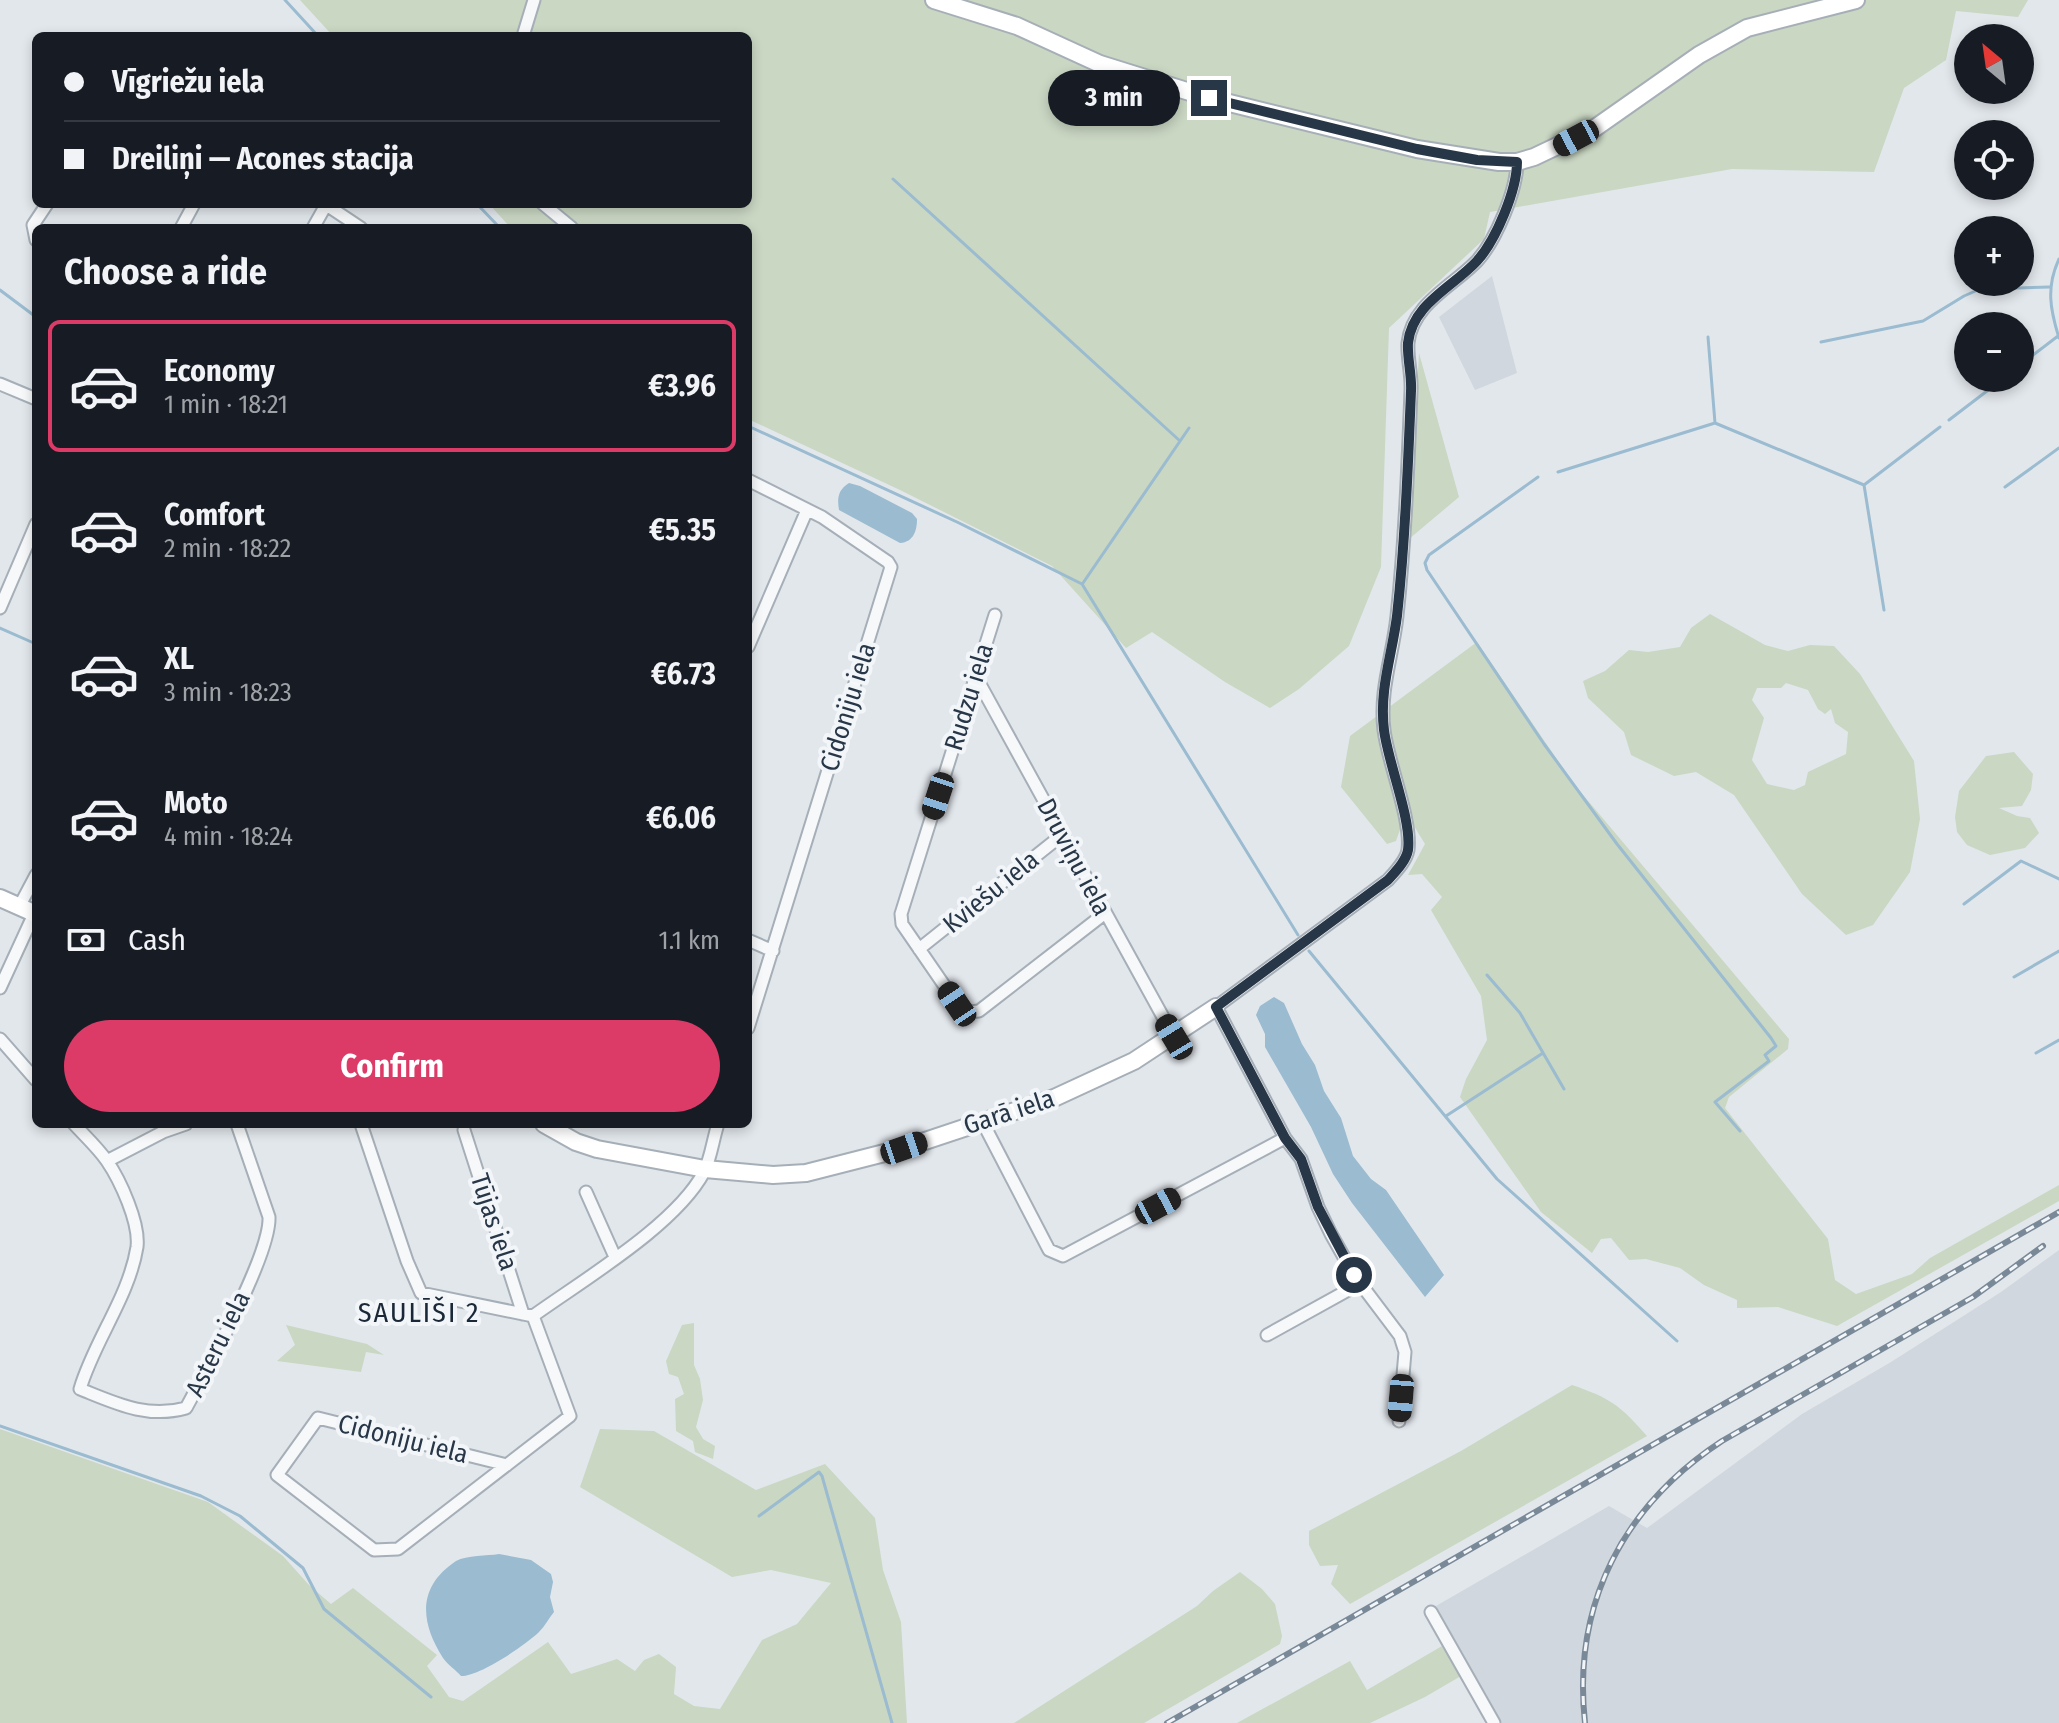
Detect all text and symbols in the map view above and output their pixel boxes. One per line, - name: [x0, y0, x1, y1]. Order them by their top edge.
- north arrow: [1954, 24, 2034, 104]
- map controls: [1954, 24, 2034, 392]
- text: Vīgriežu iela: [112, 64, 264, 100]
- callout: 3 min: [1049, 70, 1181, 126]
- route end: [1191, 80, 1227, 116]
- text: 3 min: [1085, 82, 1143, 113]
- car: [1549, 116, 1603, 160]
- button: locate: [1954, 120, 2034, 200]
- text: Dreiliņi — Acones stacija: [112, 141, 414, 177]
- button: +: [1954, 216, 2034, 296]
- text: Choose a ride: [64, 250, 267, 294]
- button: −: [1954, 312, 2034, 392]
- icon: car: [68, 350, 140, 422]
- text: Economy: [164, 353, 275, 389]
- text: €3.96: [648, 368, 716, 404]
- text: 1 min · 18:21: [164, 389, 288, 420]
- icon: car: [68, 494, 140, 566]
- text: Comfort: [164, 497, 265, 533]
- text: €5.35: [649, 512, 716, 548]
- text: 2 min · 18:22: [164, 533, 291, 564]
- icon: car: [68, 638, 140, 710]
- street label: Cidoniju iela: [814, 639, 882, 775]
- street label: Rudzu iela: [938, 640, 1000, 754]
- text: XL: [164, 641, 194, 677]
- text: €6.73: [651, 656, 716, 692]
- text: 3 min · 18:23: [164, 677, 292, 708]
- car: [919, 769, 957, 823]
- icon: car: [68, 782, 140, 854]
- text: Moto: [164, 785, 228, 821]
- street label: Druviņu iela: [1029, 793, 1118, 921]
- text: €6.06: [646, 800, 716, 836]
- text: 4 min · 18:24: [164, 821, 293, 852]
- street label: Kviešu iela: [937, 844, 1045, 940]
- icon: cash: [64, 918, 108, 962]
- text: Cash: [128, 922, 186, 958]
- text: 1.1 km: [659, 925, 720, 956]
- car: [934, 977, 980, 1031]
- car: [1151, 1010, 1197, 1064]
- button: Confirm: [64, 1020, 720, 1112]
- street label: Garā iela: [960, 1083, 1058, 1141]
- car: [877, 1129, 931, 1167]
- street label: Tūjas iela: [464, 1170, 524, 1274]
- car: [1131, 1184, 1185, 1228]
- route start: [1336, 1257, 1372, 1293]
- street label: Asteru iela: [179, 1286, 257, 1402]
- district label: SAULĪŠI 2: [358, 1296, 480, 1329]
- car: [1387, 1373, 1415, 1423]
- street label: Cidoniju iela: [335, 1408, 471, 1470]

